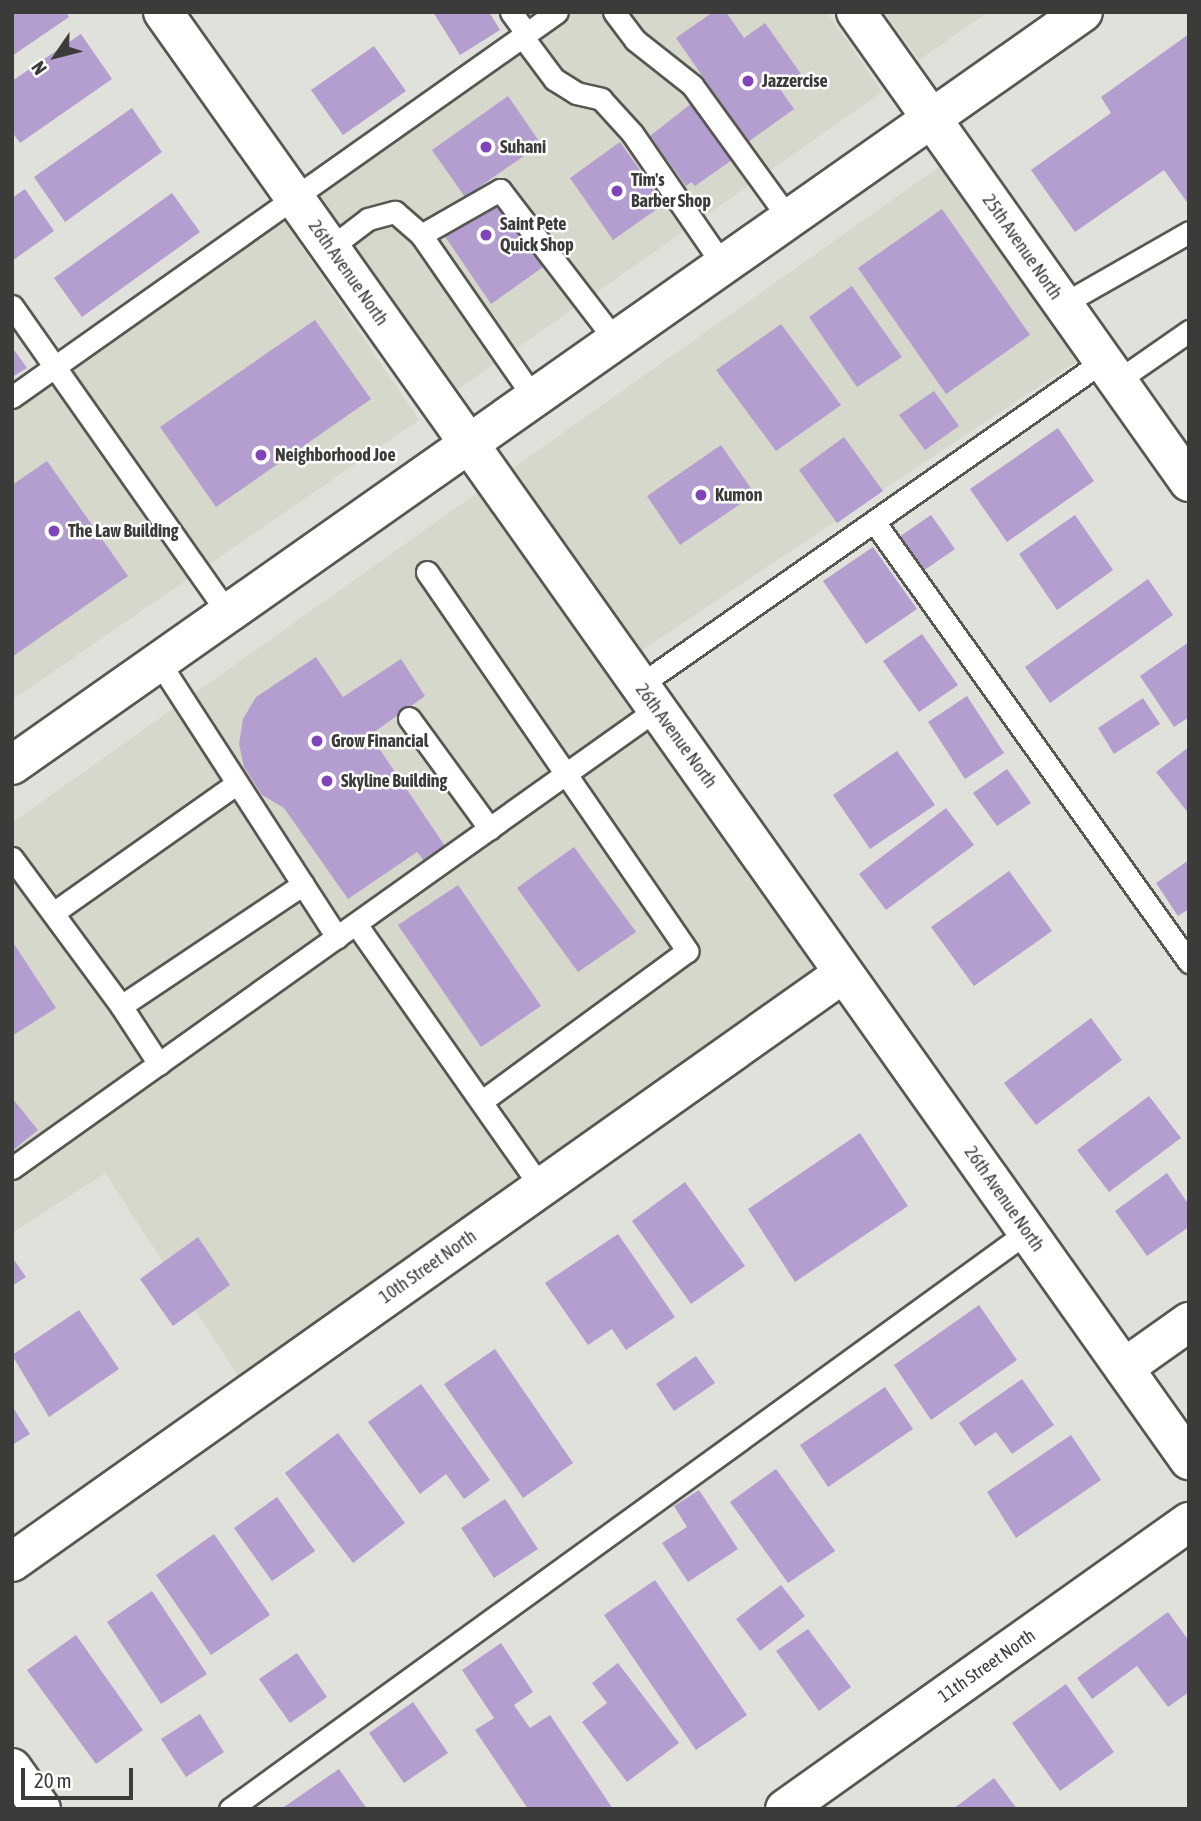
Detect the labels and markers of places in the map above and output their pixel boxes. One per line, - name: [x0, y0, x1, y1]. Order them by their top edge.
- place label: Jazzercise: [762, 70, 828, 92]
- marker: Jazzercise: [740, 73, 756, 89]
- place label: Suhani: [500, 136, 546, 158]
- marker: Suhani: [478, 139, 494, 155]
- place label: Tim's Barber Shop: [631, 170, 711, 212]
- marker: Tim's Barber Shop: [609, 183, 625, 199]
- place label: Saint Pete Quick Shop: [500, 214, 574, 256]
- marker: Saint Pete Quick Shop: [478, 227, 494, 243]
- place label: Neighborhood Joe: [275, 444, 396, 466]
- marker: Neighborhood Joe: [253, 447, 269, 463]
- place label: Kumon: [715, 484, 762, 506]
- marker: Kumon: [693, 487, 709, 503]
- place label: The Law Building: [68, 520, 179, 542]
- marker: The Law Building: [46, 523, 62, 539]
- place label: Grow Financial: [331, 730, 429, 752]
- marker: Grow Financial: [309, 733, 325, 749]
- place label: Skyline Building: [341, 770, 447, 792]
- marker: Skyline Building: [319, 773, 335, 789]

